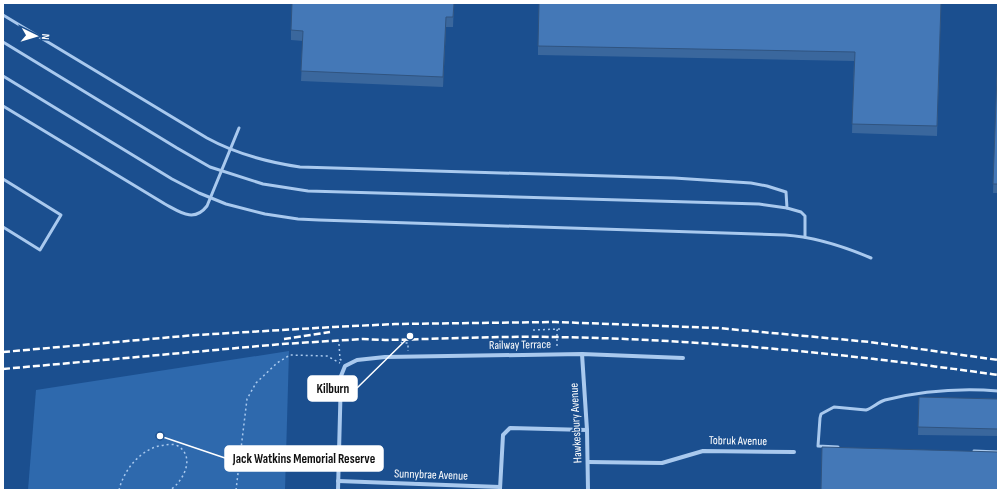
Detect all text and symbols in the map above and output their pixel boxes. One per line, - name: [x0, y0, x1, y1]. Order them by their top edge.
- north arrow: [16, 16, 56, 56]
- text: N: [39, 33, 52, 40]
- street label: Railway Terrace: [489, 337, 551, 353]
- callout: Kilburn: [308, 376, 357, 401]
- text: Kilburn: [317, 381, 350, 397]
- street label: Hawkesbury Avenue: [566, 382, 586, 464]
- street label: Tobruk Avenue: [709, 433, 767, 449]
- callout: Jack Watkins Memorial Reserve: [225, 446, 383, 471]
- text: Jack Watkins Memorial Reserve: [232, 451, 376, 467]
- street label: Sunnybrae Avenue: [394, 466, 468, 484]

